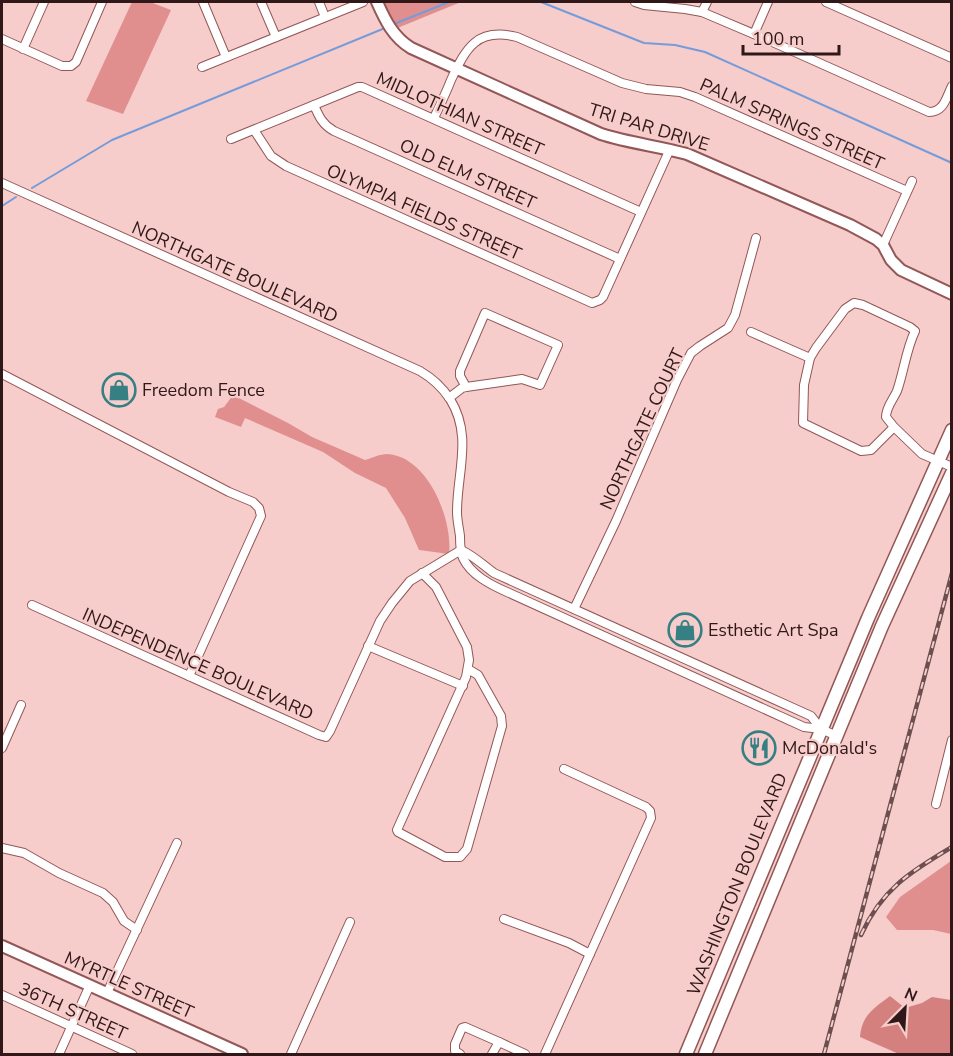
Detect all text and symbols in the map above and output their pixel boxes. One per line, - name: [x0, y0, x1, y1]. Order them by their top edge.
- scale bar: [743, 18, 839, 56]
- text: 100 m: [752, 27, 804, 51]
- street label: MIDLOTHIAN STREET: [372, 66, 548, 162]
- street label: PALM SPRINGS STREET: [696, 72, 888, 176]
- street label: TRI PAR DRIVE: [586, 97, 712, 157]
- street label: OLD ELM STREET: [396, 133, 540, 215]
- street label: OLYMPIA FIELDS STREET: [323, 158, 525, 266]
- street label: NORTHGATE BOULEVARD: [128, 216, 342, 328]
- street label: NORTHGATE COURT: [594, 344, 690, 514]
- shop icon: Freedom Fence: [101, 372, 137, 408]
- place label: Freedom Fence: [142, 378, 265, 402]
- street label: INDEPENDENCE BOULEVARD: [79, 602, 317, 726]
- shop icon: Esthetic Art Spa: [667, 612, 703, 648]
- place label: Esthetic Art Spa: [708, 618, 839, 642]
- restaurant icon: McDonald's: [741, 730, 777, 766]
- place label: McDonald's: [782, 736, 877, 760]
- street label: WASHINGTON BOULEVARD: [681, 769, 793, 999]
- street label: MYRTLE STREET: [61, 946, 198, 1024]
- street label: 36TH STREET: [15, 976, 131, 1046]
- north arrow: [875, 978, 935, 1038]
- text: N: [901, 983, 921, 1008]

